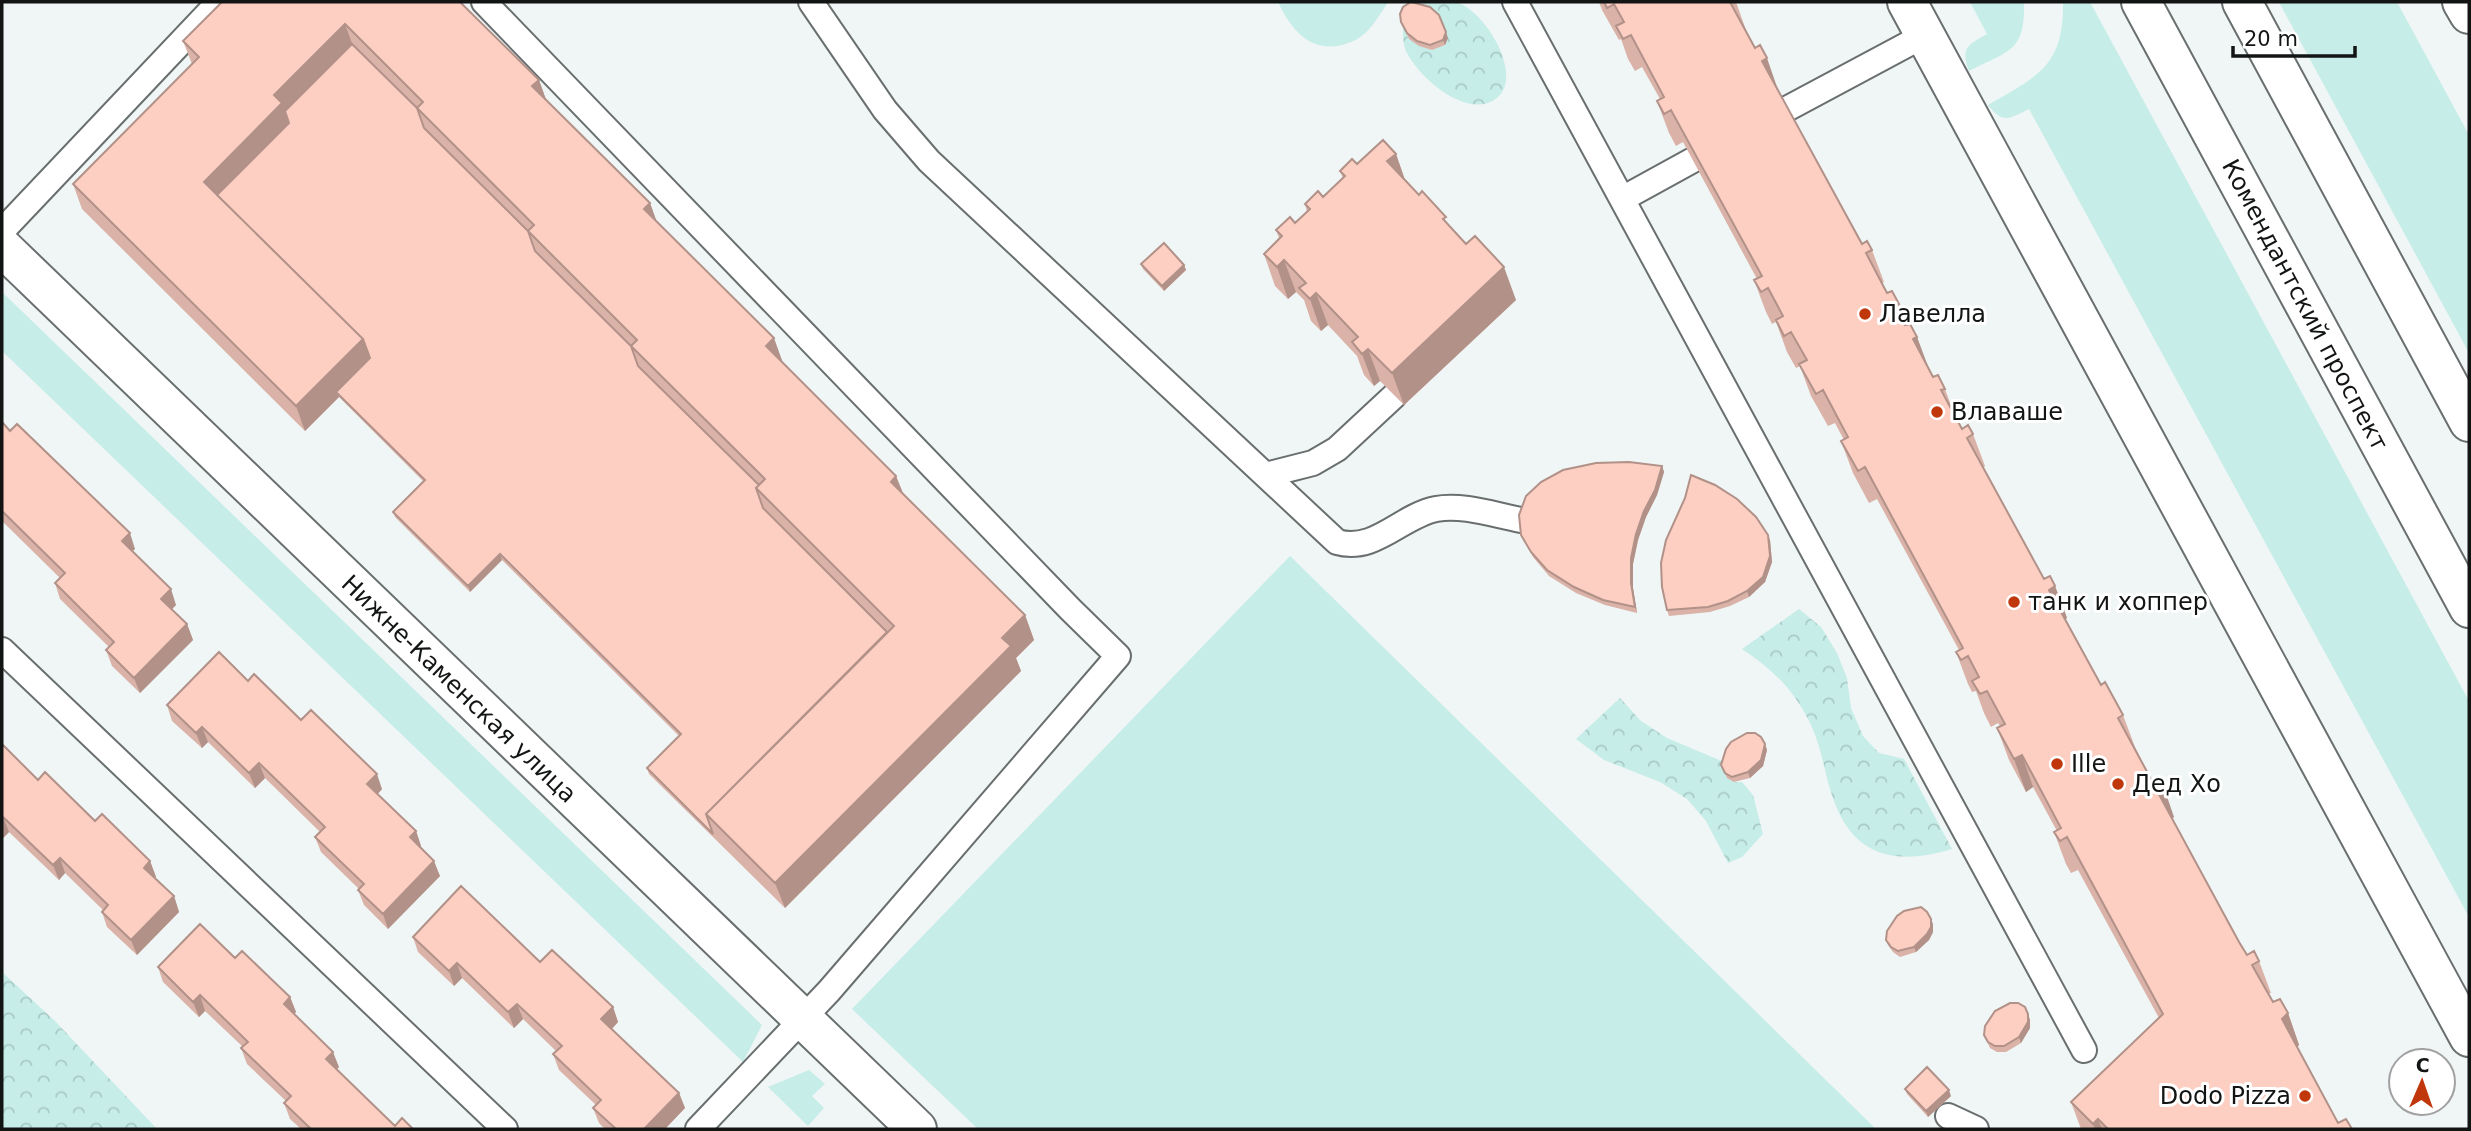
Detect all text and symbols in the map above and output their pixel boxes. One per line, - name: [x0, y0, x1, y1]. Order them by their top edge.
- scale bar: [2233, 14, 2356, 58]
- text: 20 m: [2244, 27, 2298, 51]
- street label: Комендантский проспект: [2216, 155, 2394, 455]
- place label: Лавелла: [1879, 300, 1986, 328]
- marker: Лавелла: [1857, 306, 1873, 322]
- place label: Влаваше: [1951, 398, 2063, 426]
- marker: Влаваше: [1929, 404, 1945, 420]
- street label: Нижне-Каменская улица: [336, 569, 582, 809]
- place label: танк и хоппер: [2028, 588, 2208, 616]
- marker: танк и хоппер: [2006, 594, 2022, 610]
- place label: Ille: [2071, 750, 2106, 778]
- marker: Ille: [2049, 756, 2065, 772]
- place label: Дед Хо: [2132, 770, 2221, 798]
- marker: Дед Хо: [2110, 776, 2126, 792]
- north arrow: [2387, 1047, 2457, 1117]
- text: С: [2415, 1054, 2430, 1076]
- place label: Dodo Pizza: [2160, 1082, 2291, 1110]
- marker: Dodo Pizza: [2297, 1088, 2313, 1104]

